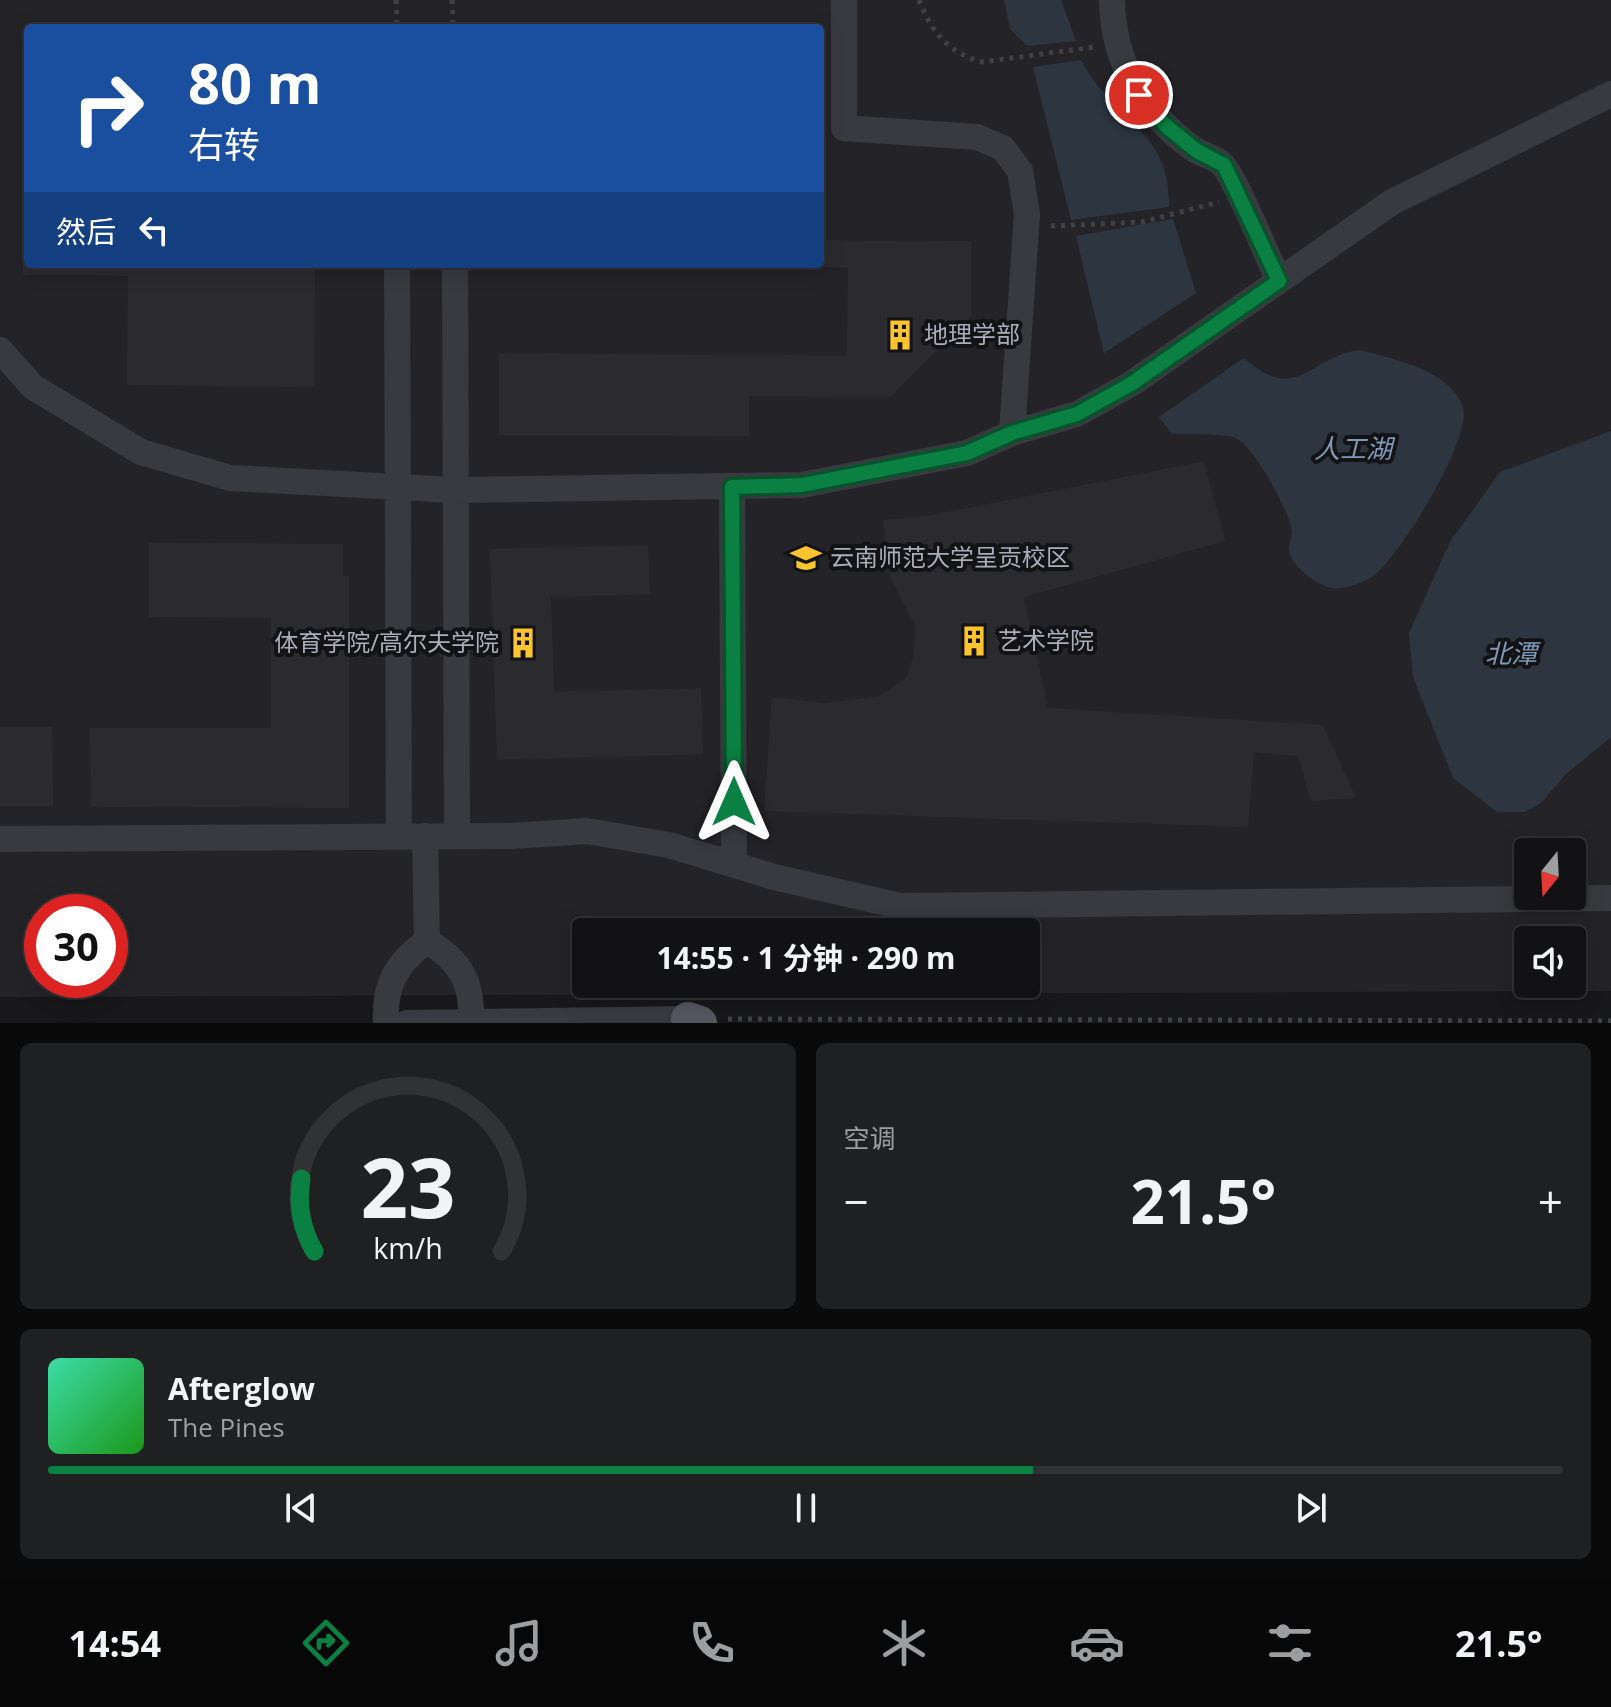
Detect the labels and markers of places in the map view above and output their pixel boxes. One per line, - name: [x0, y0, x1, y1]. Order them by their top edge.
- pin: [1105, 61, 1173, 129]
- place label: 地理学部: [924, 317, 1020, 350]
- building icon: 地理学部: [883, 318, 917, 352]
- place label: 云南师范大学呈贡校区: [830, 540, 1070, 573]
- school or university icon: 云南师范大学呈贡校区: [789, 541, 823, 575]
- place label: 艺术学院: [998, 623, 1094, 656]
- building icon: 艺术学院: [957, 624, 991, 658]
- place label: 体育学院/高尔夫学院: [274, 625, 499, 658]
- building icon: 体育学院/高尔夫学院: [506, 626, 540, 660]

